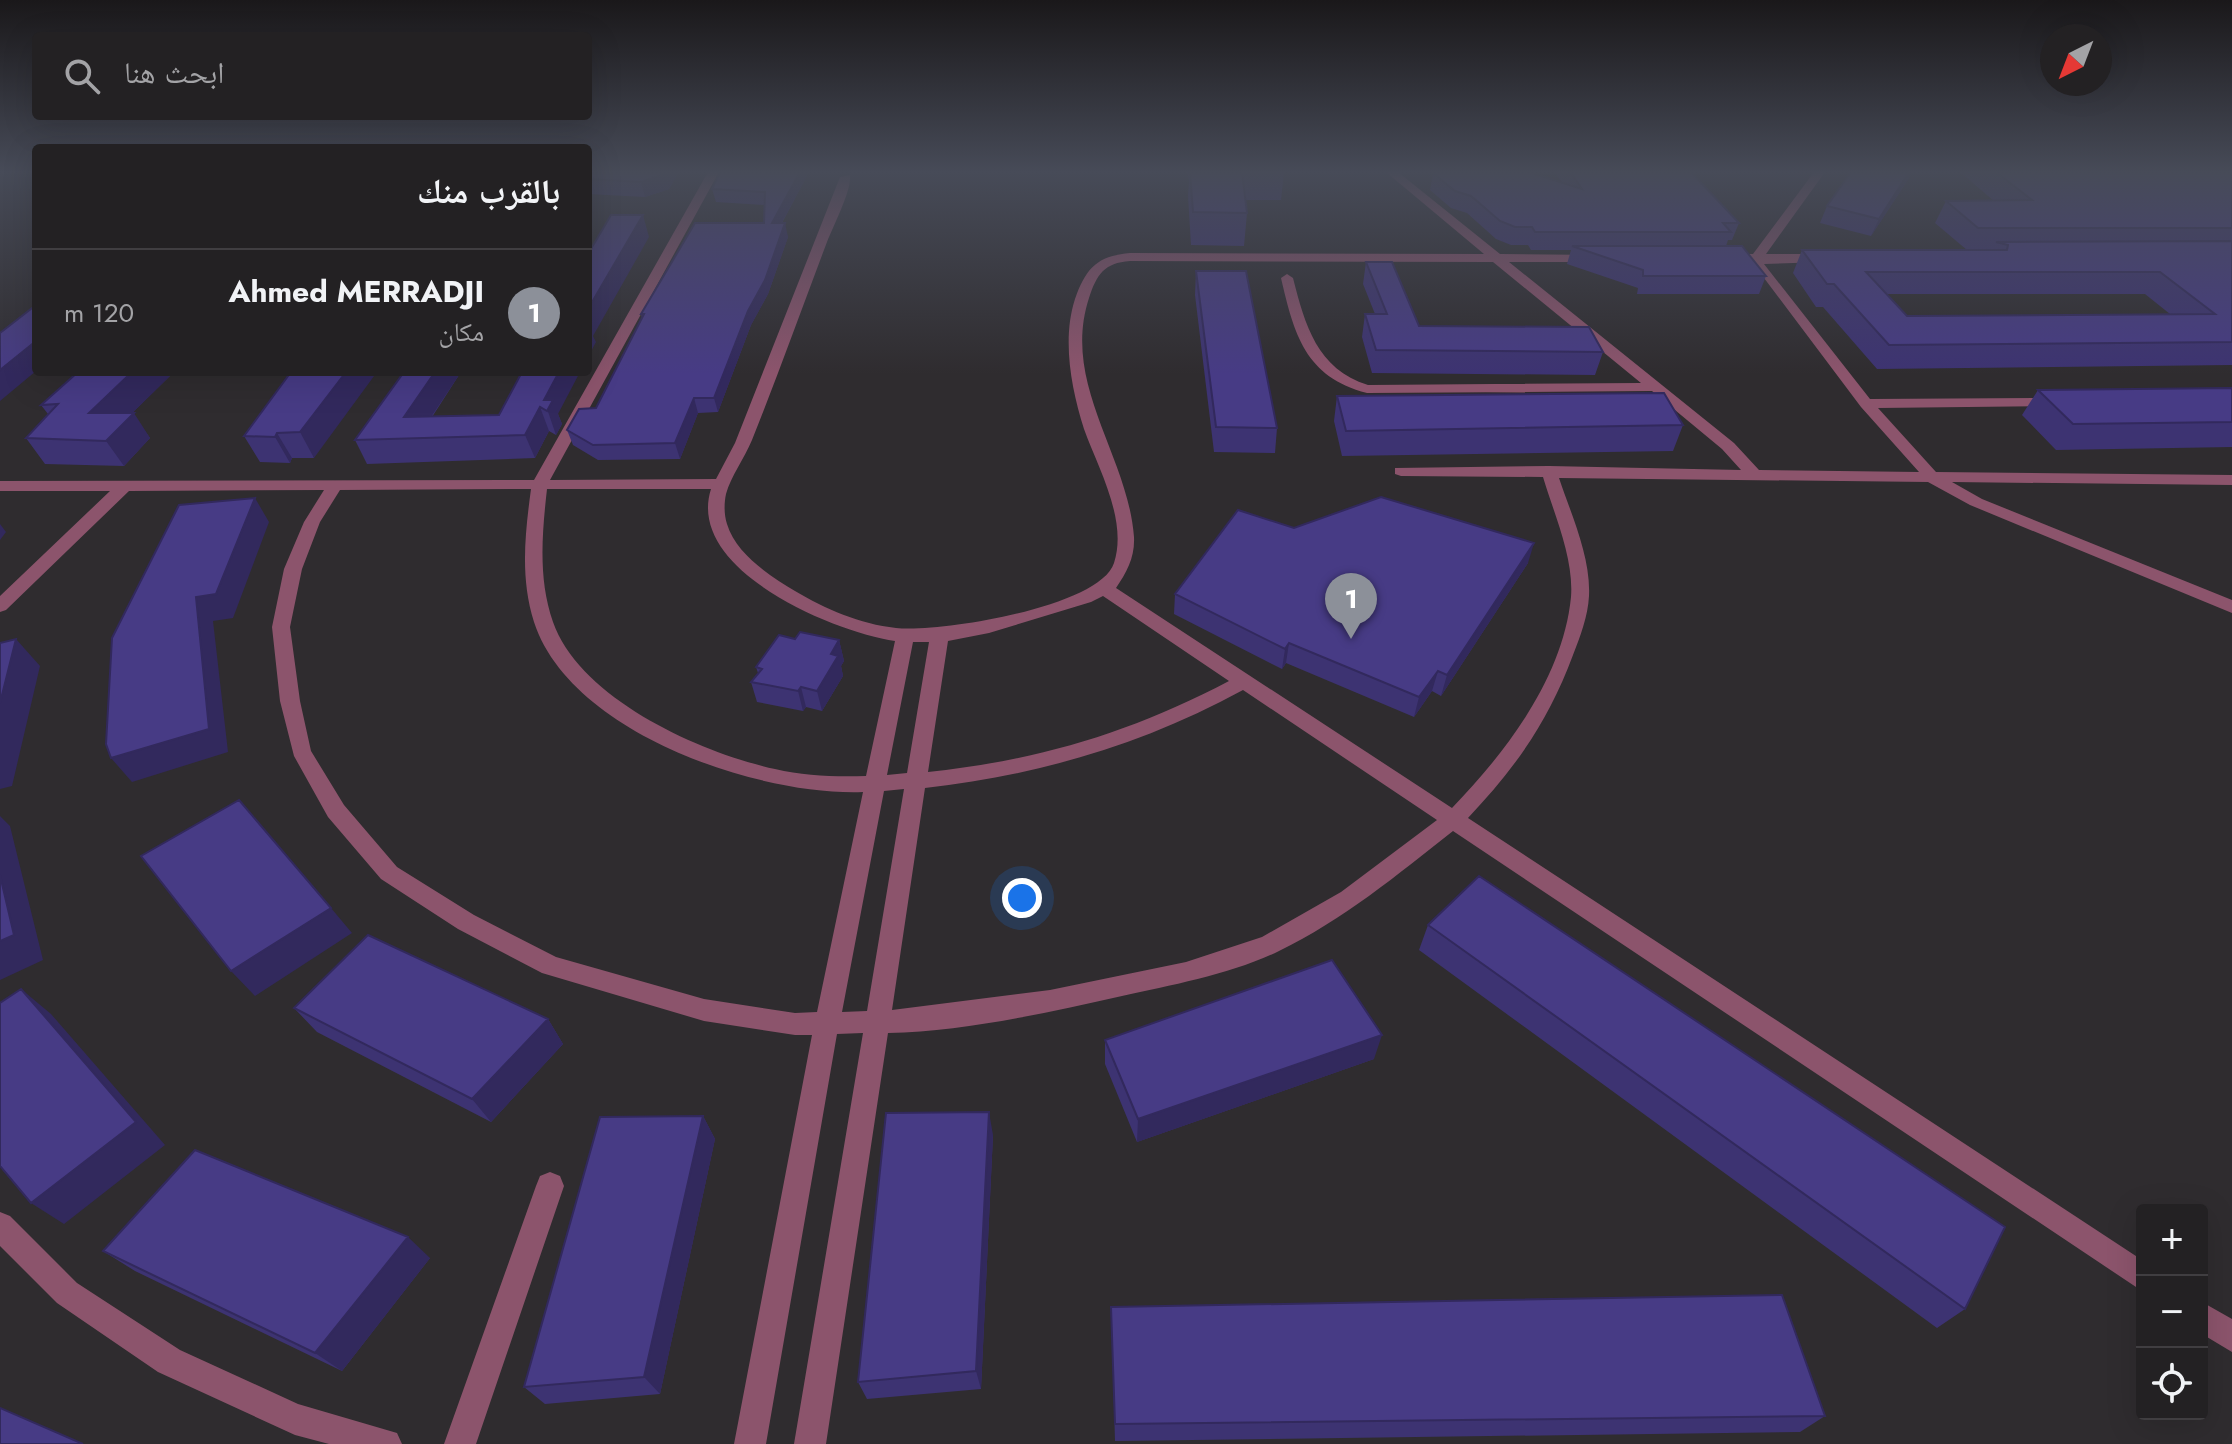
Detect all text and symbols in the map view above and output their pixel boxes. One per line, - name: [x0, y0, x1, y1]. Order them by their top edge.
- north arrow: [2040, 24, 2112, 96]
- search box: [32, 32, 592, 120]
- text: ابحث هنا: [124, 51, 224, 94]
- icon: search: [60, 54, 104, 98]
- text: بالقرب منك: [417, 167, 560, 216]
- text: Ahmed MERRADJI: [228, 270, 484, 313]
- text: 120 m: [64, 294, 134, 332]
- text: 1: [527, 294, 541, 332]
- text: مكان: [438, 313, 484, 351]
- pin: 1: [1325, 573, 1377, 639]
- your location: [1002, 878, 1042, 918]
- map controls: [2136, 1204, 2208, 1420]
- button: +: [2136, 1204, 2208, 1276]
- button: −: [2136, 1276, 2208, 1348]
- button: locate: [2136, 1348, 2208, 1420]

